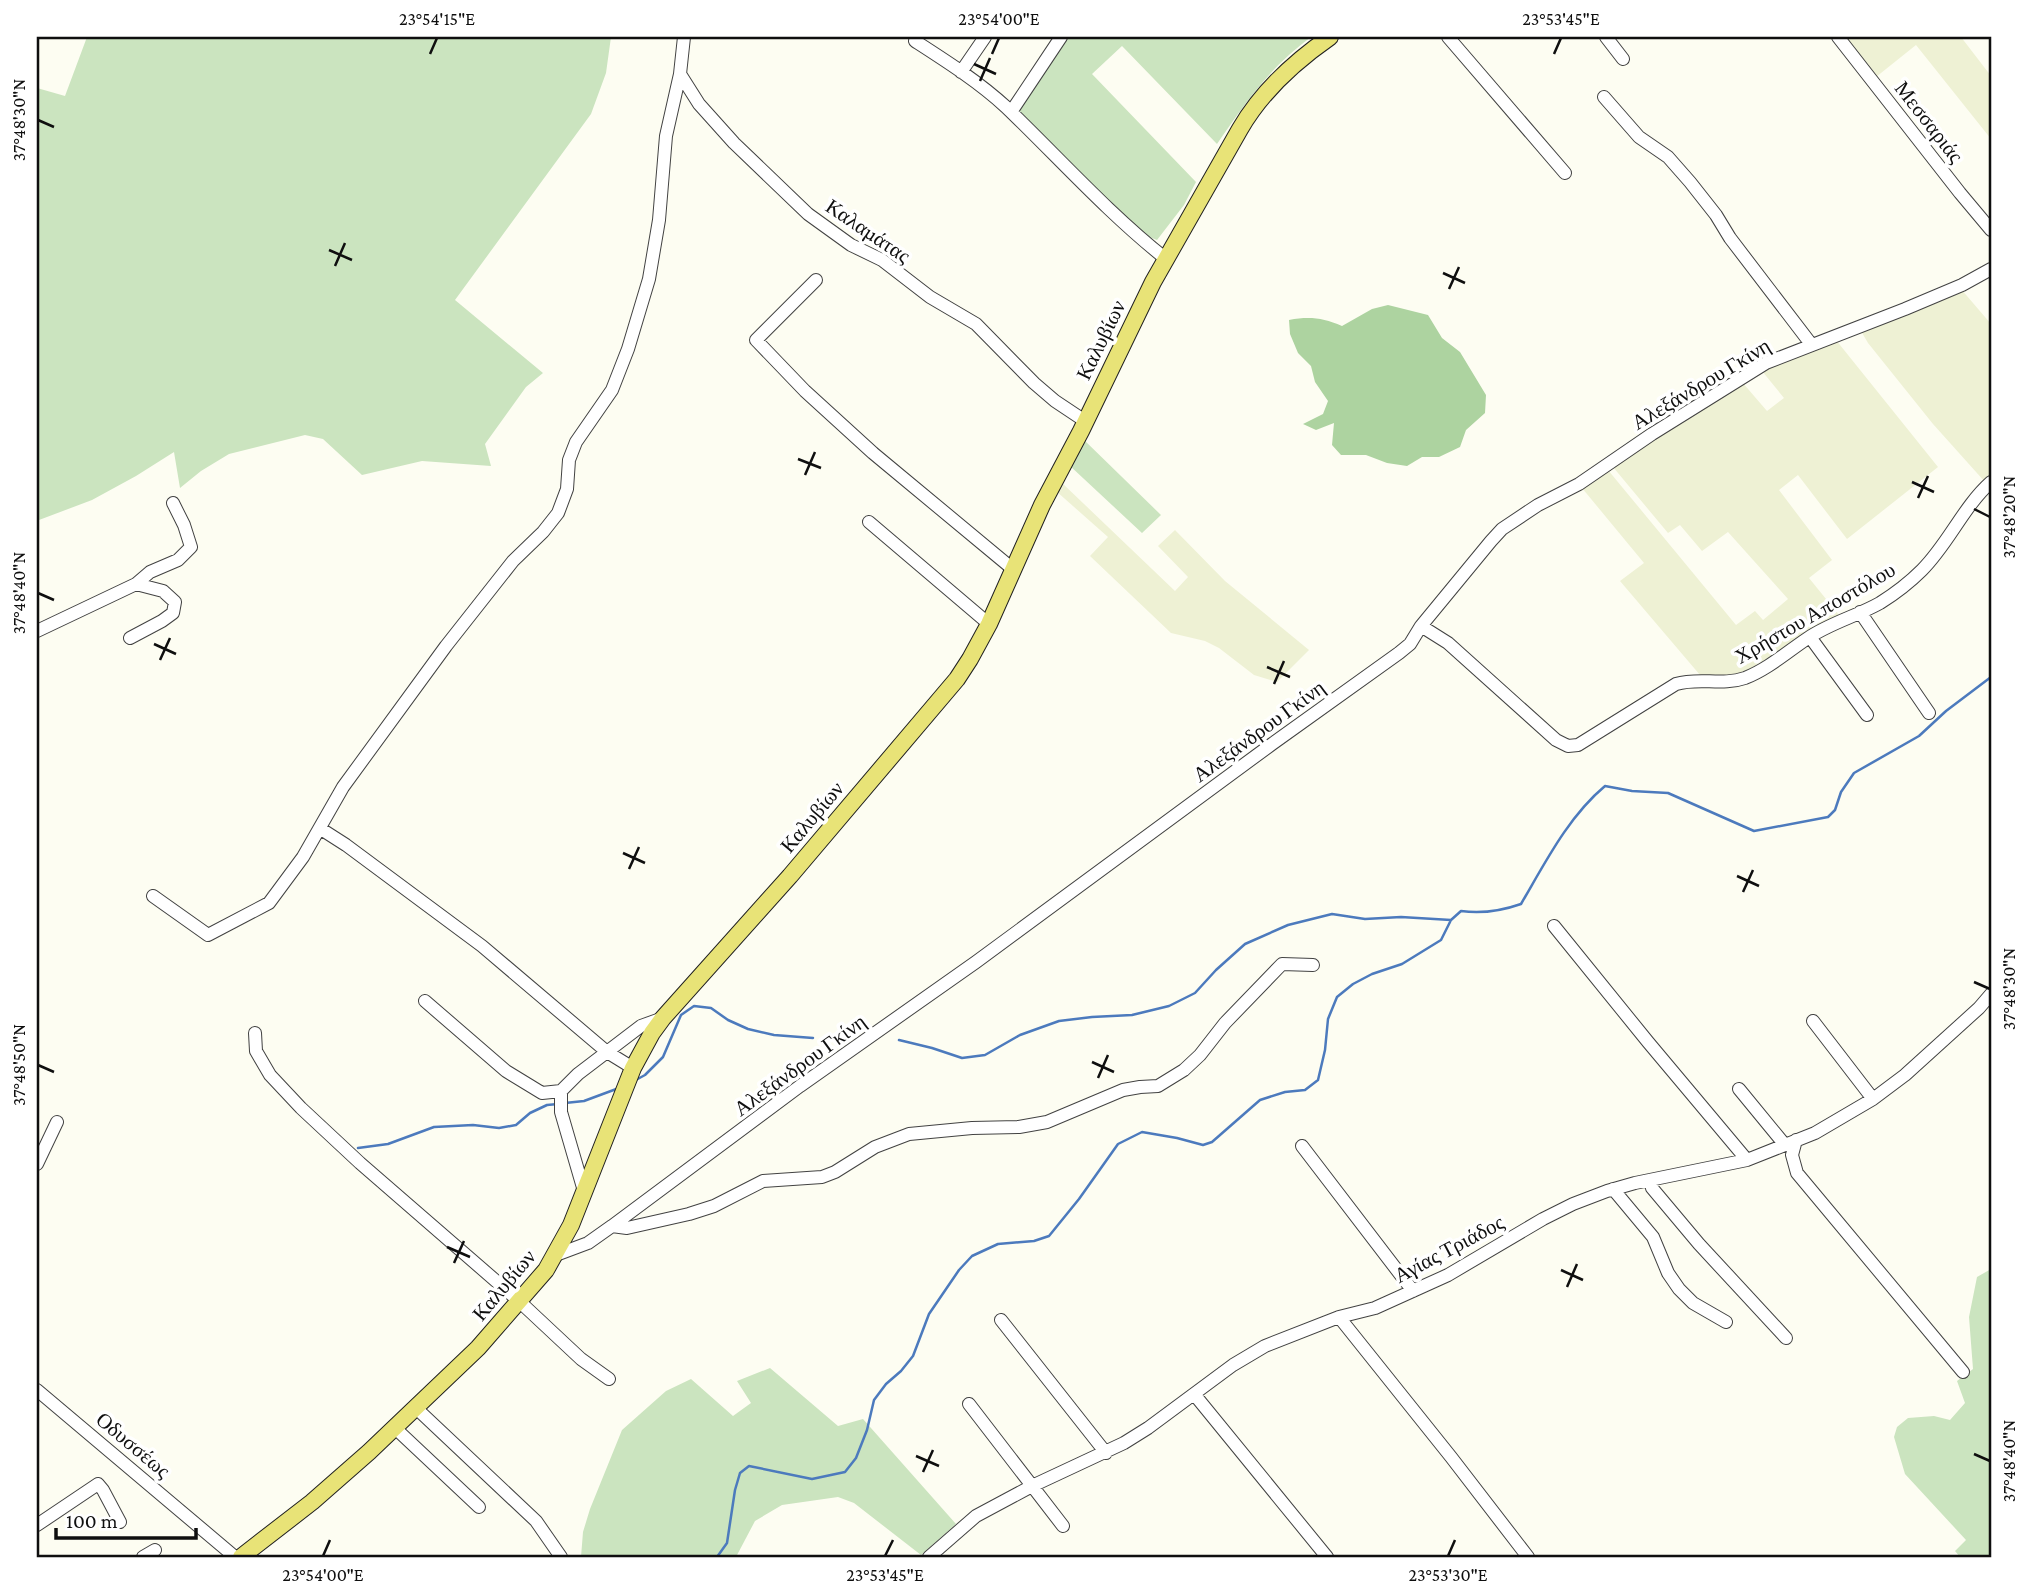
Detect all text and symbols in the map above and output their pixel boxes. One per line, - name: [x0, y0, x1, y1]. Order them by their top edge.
- text: 23°54'15"E: [399, 9, 475, 29]
- text: 23°54'00"E: [958, 9, 1040, 29]
- text: 23°53'45"E: [1522, 9, 1600, 29]
- street label: Μεσσαριάς: [1890, 77, 1969, 168]
- text: 37°48'30"N: [9, 79, 29, 161]
- street label: Καλαμάτας: [821, 194, 915, 268]
- street label: Καλυβίων: [1072, 296, 1130, 384]
- street label: Αλεξάνδρου Γκίνη: [1627, 333, 1775, 435]
- text: 37°48'20"N: [1999, 475, 2019, 558]
- text: 37°48'40"N: [9, 552, 29, 634]
- street label: Χρήστου Αποστόλου: [1730, 557, 1900, 669]
- street label: Αλεξάνδρου Γκίνη: [1188, 675, 1330, 787]
- street label: Καλυβίων: [775, 777, 849, 857]
- text: 37°48'30"N: [1999, 948, 2019, 1030]
- street label: Αλεξάνδρου Γκίνη: [729, 1009, 871, 1121]
- text: 37°48'50"N: [9, 1024, 29, 1106]
- street label: Αγίας Τριάδος: [1390, 1210, 1508, 1288]
- street label: Καλυβίων: [467, 1245, 541, 1325]
- street label: Οδυσσέως: [91, 1407, 175, 1483]
- text: 37°48'40"N: [1999, 1420, 2019, 1502]
- scale bar: [56, 1496, 196, 1540]
- text: 100 m: [66, 1509, 118, 1533]
- text: 23°54'00"E: [282, 1565, 364, 1585]
- text: 23°53'45"E: [846, 1565, 924, 1585]
- text: 23°53'30"E: [1408, 1565, 1488, 1585]

